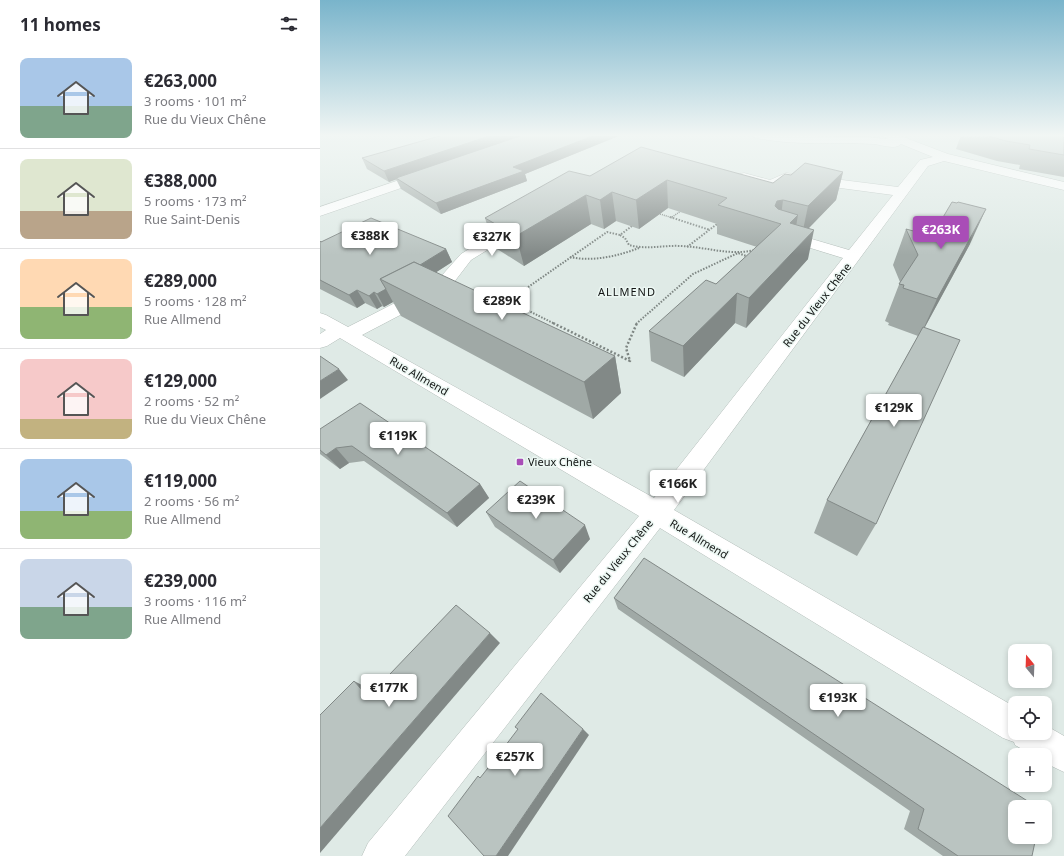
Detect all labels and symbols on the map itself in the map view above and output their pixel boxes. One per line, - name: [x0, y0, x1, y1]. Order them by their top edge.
- pin: €263K: [913, 216, 969, 250]
- pin: €388K: [342, 222, 398, 256]
- pin: €327K: [464, 223, 520, 257]
- street label: Rue du Vieux Chêne: [779, 259, 854, 350]
- district label: ALLMEND: [598, 284, 656, 299]
- pin: €289K: [474, 287, 530, 321]
- street label: Rue Allmend: [387, 353, 451, 398]
- pin: €129K: [866, 394, 922, 428]
- pin: €119K: [370, 422, 426, 456]
- place label: Vieux Chêne: [528, 454, 592, 469]
- marker: Vieux Chêne: [515, 457, 525, 467]
- pin: €166K: [650, 470, 706, 504]
- pin: €239K: [508, 486, 564, 520]
- street label: Rue Allmend: [667, 515, 731, 562]
- street label: Rue du Vieux Chêne: [579, 516, 656, 606]
- north arrow: [1008, 644, 1052, 688]
- pin: €177K: [361, 674, 417, 708]
- pin: €193K: [810, 684, 866, 718]
- pin: €257K: [487, 743, 543, 777]

